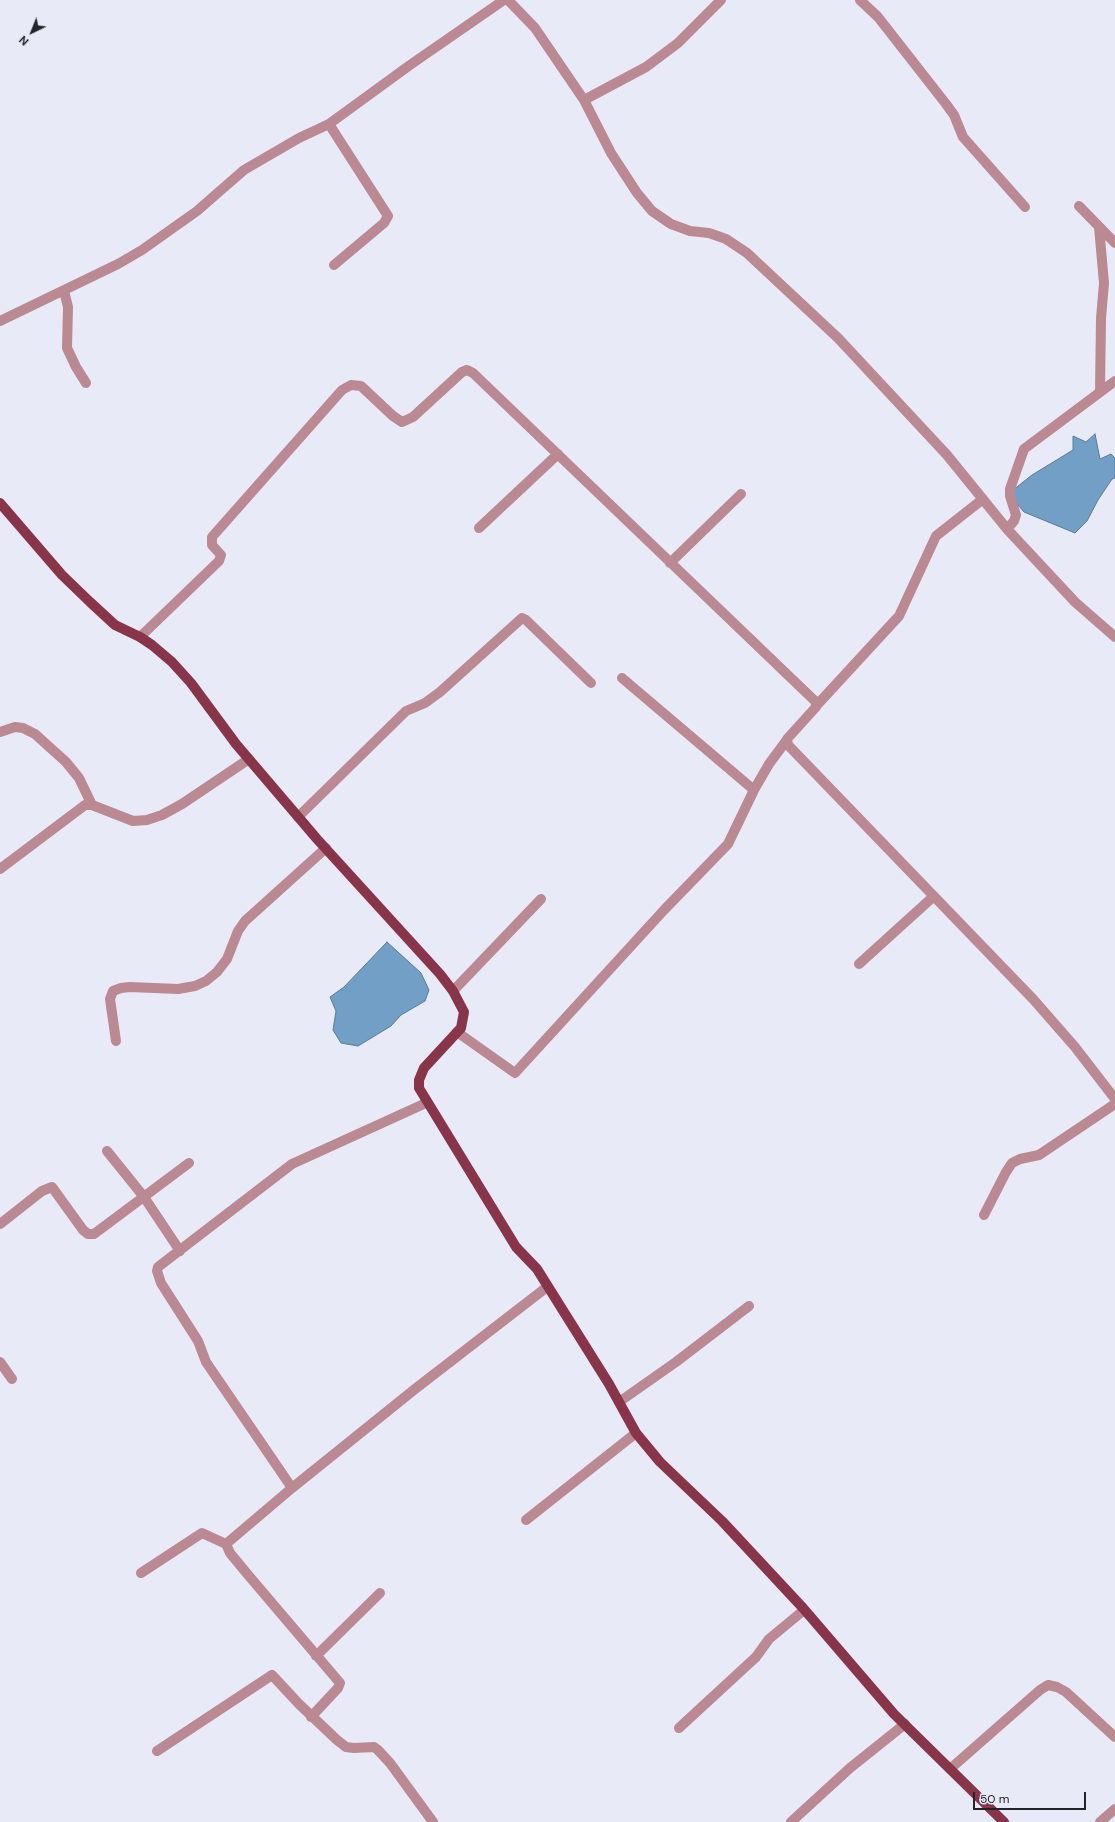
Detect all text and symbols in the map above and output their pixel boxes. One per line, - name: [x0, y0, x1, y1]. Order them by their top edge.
- north arrow: [12, 12, 52, 52]
- text: N: [16, 33, 32, 49]
- scale bar: [975, 1784, 1088, 1810]
- text: 50 m: [980, 1791, 1009, 1807]

